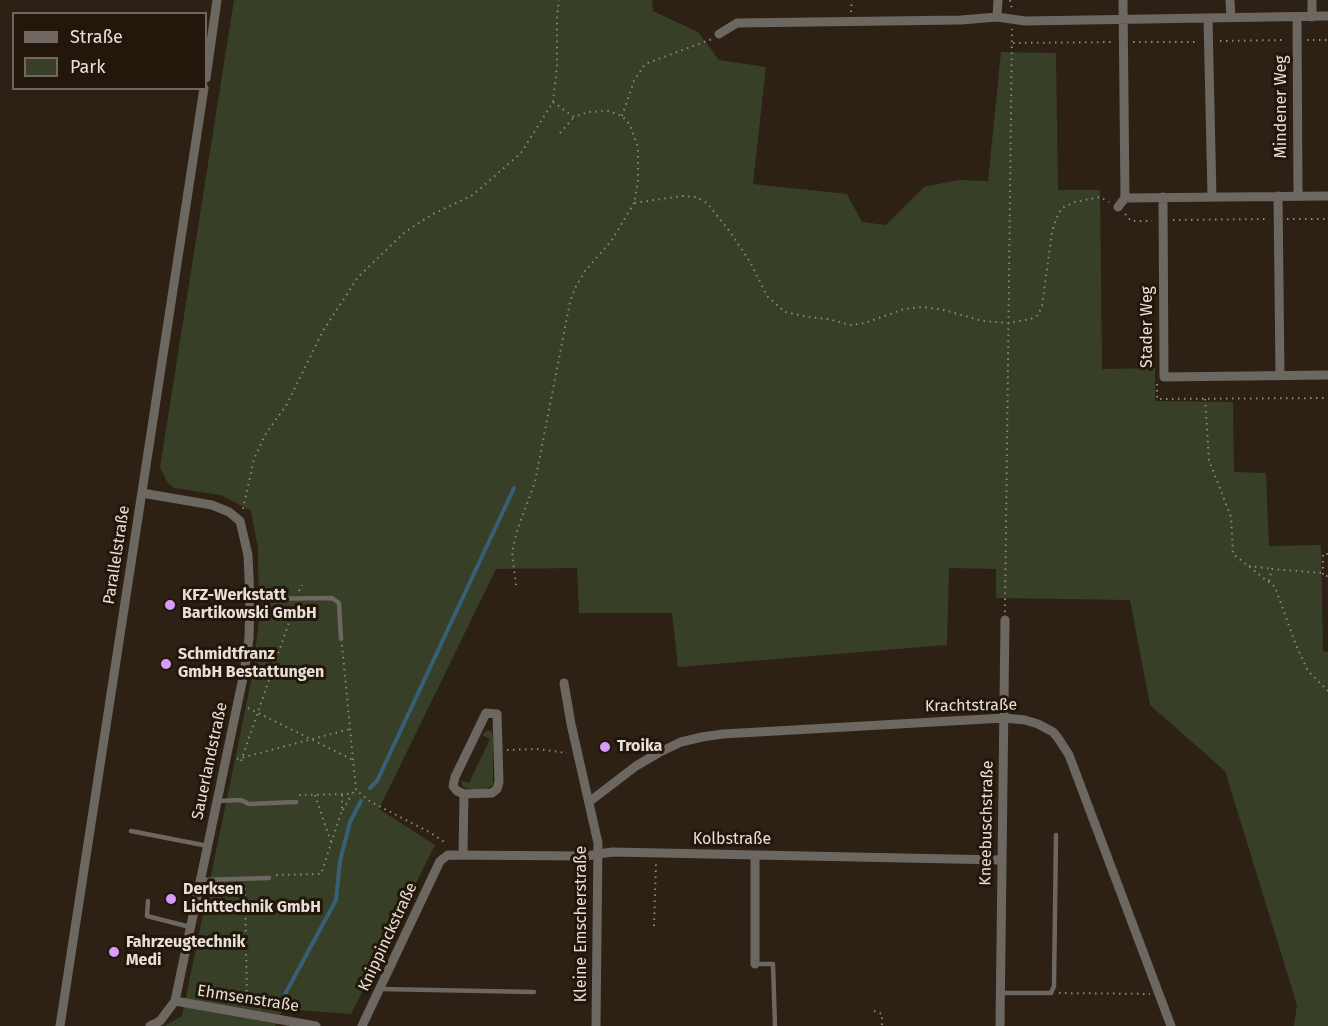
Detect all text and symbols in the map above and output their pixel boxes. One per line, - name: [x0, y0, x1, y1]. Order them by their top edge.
- legend: [12, 12, 207, 90]
- text: Straße: [70, 26, 123, 48]
- street label: Mindener Weg: [1272, 55, 1292, 159]
- text: Park: [70, 56, 105, 78]
- street label: Stader Weg: [1138, 286, 1158, 368]
- street label: Parallelstraße: [100, 504, 134, 606]
- place label: KFZ-Werkstatt Bartikowski GmbH: [182, 586, 317, 624]
- marker: KFZ-Werkstatt Bartikowski GmbH: [163, 598, 177, 612]
- place label: Schmidtfranz GmbH Bestattungen: [178, 645, 324, 683]
- marker: Schmidtfranz GmbH Bestattungen: [159, 657, 173, 671]
- street label: Krachtstraße: [925, 696, 1017, 716]
- street label: Sauerlandstraße: [188, 700, 232, 822]
- place label: Troika: [617, 737, 662, 757]
- marker: Troika: [598, 740, 612, 754]
- street label: Kneebuschstraße: [976, 760, 998, 886]
- street label: Kolbstraße: [693, 830, 771, 850]
- street label: Kleine Emscherstraße: [572, 846, 592, 1002]
- place label: Derksen Lichttechnik GmbH: [183, 880, 321, 918]
- street label: Knippinckstraße: [354, 880, 422, 994]
- marker: Derksen Lichttechnik GmbH: [164, 892, 178, 906]
- place label: Fahrzeugtechnik Medi: [126, 933, 245, 971]
- marker: Fahrzeugtechnik Medi: [107, 945, 121, 959]
- street label: Ehmsenstraße: [196, 981, 300, 1017]

